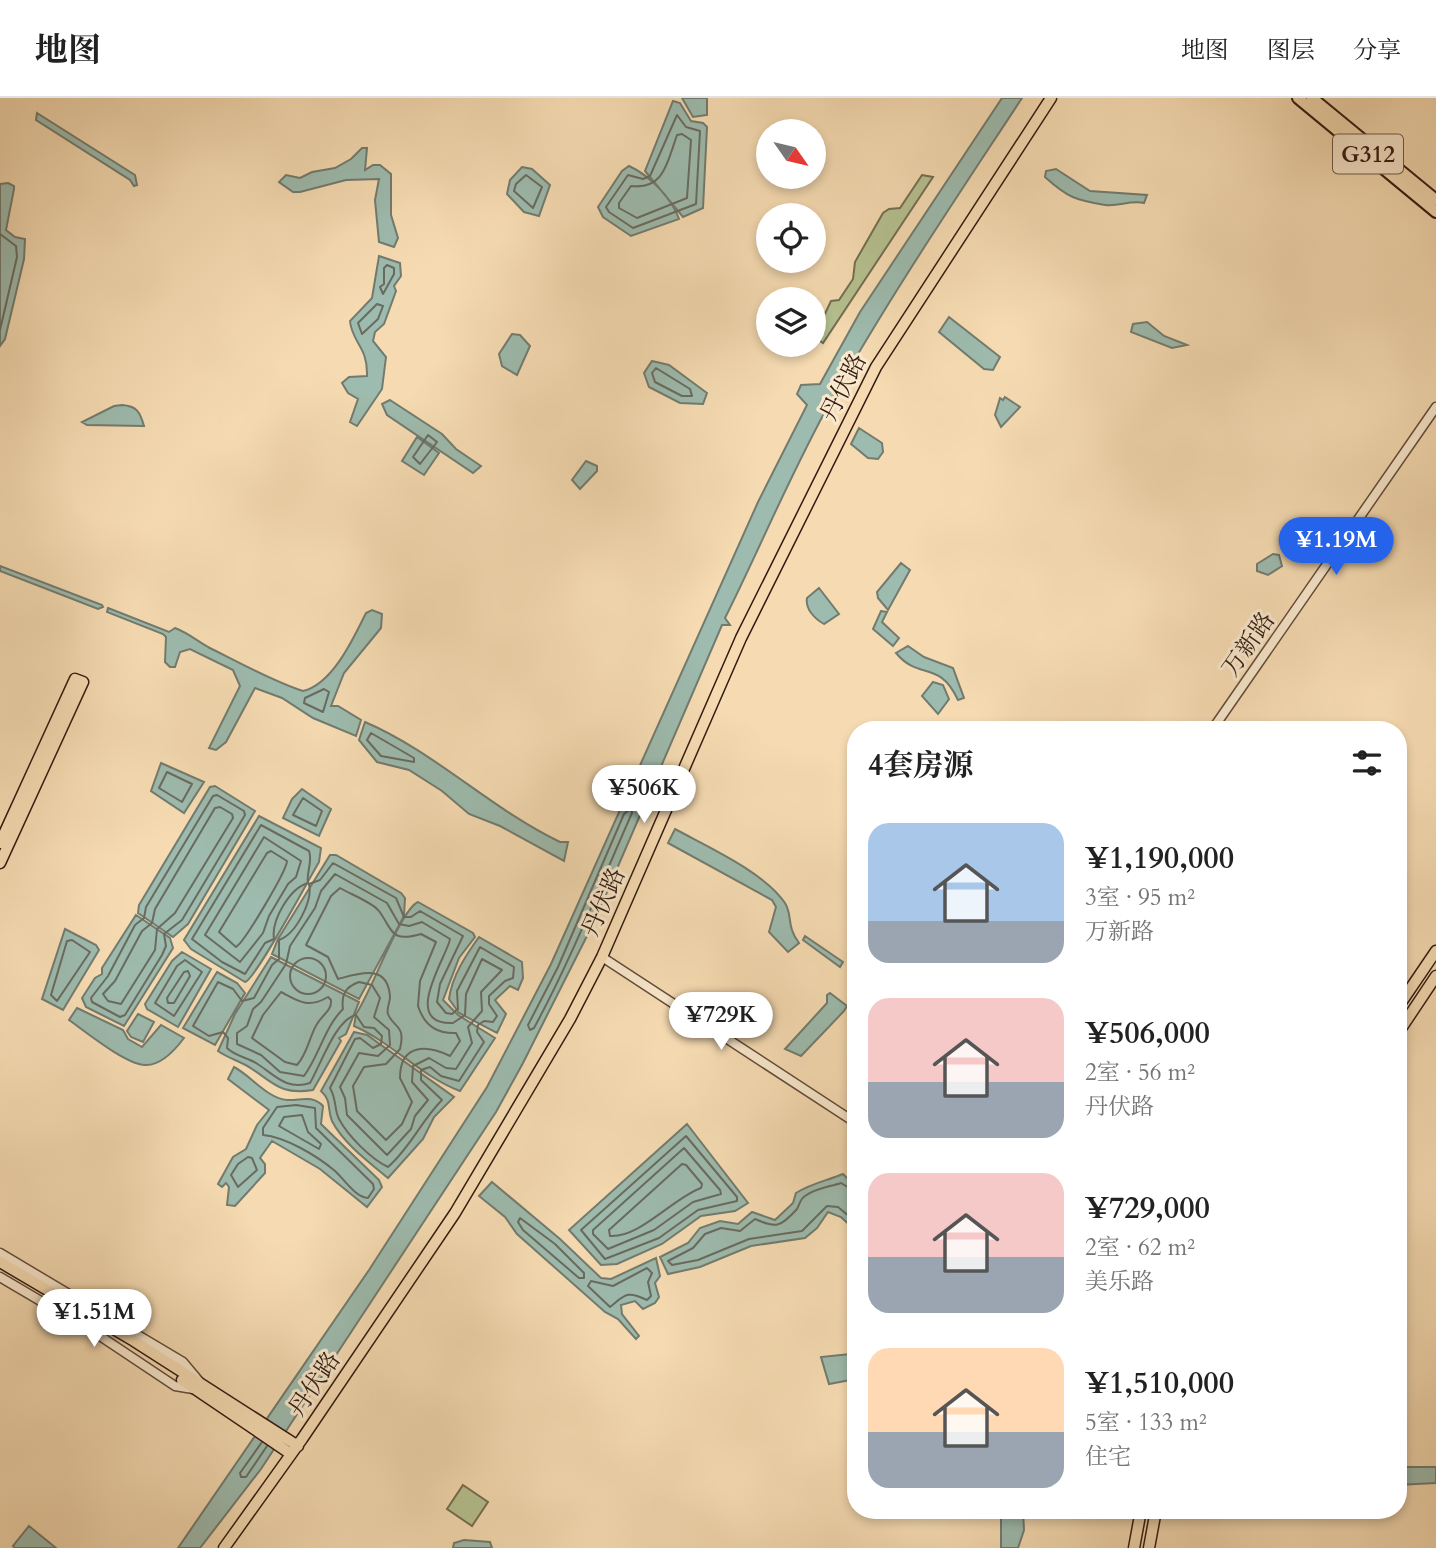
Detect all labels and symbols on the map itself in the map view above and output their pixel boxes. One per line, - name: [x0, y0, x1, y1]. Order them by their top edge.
- north arrow: [756, 119, 826, 189]
- road number: G312: [1333, 134, 1403, 174]
- street label: 丹伏路: [812, 348, 874, 427]
- pin: ¥1.19M: [1279, 518, 1393, 577]
- street label: 万新路: [1214, 605, 1283, 683]
- pin: ¥506K: [595, 766, 693, 825]
- street label: 丹伏路: [574, 863, 633, 942]
- pin: ¥729K: [672, 992, 770, 1052]
- pin: ¥1.51M: [37, 1290, 151, 1349]
- street label: 丹伏路: [281, 1345, 348, 1423]

